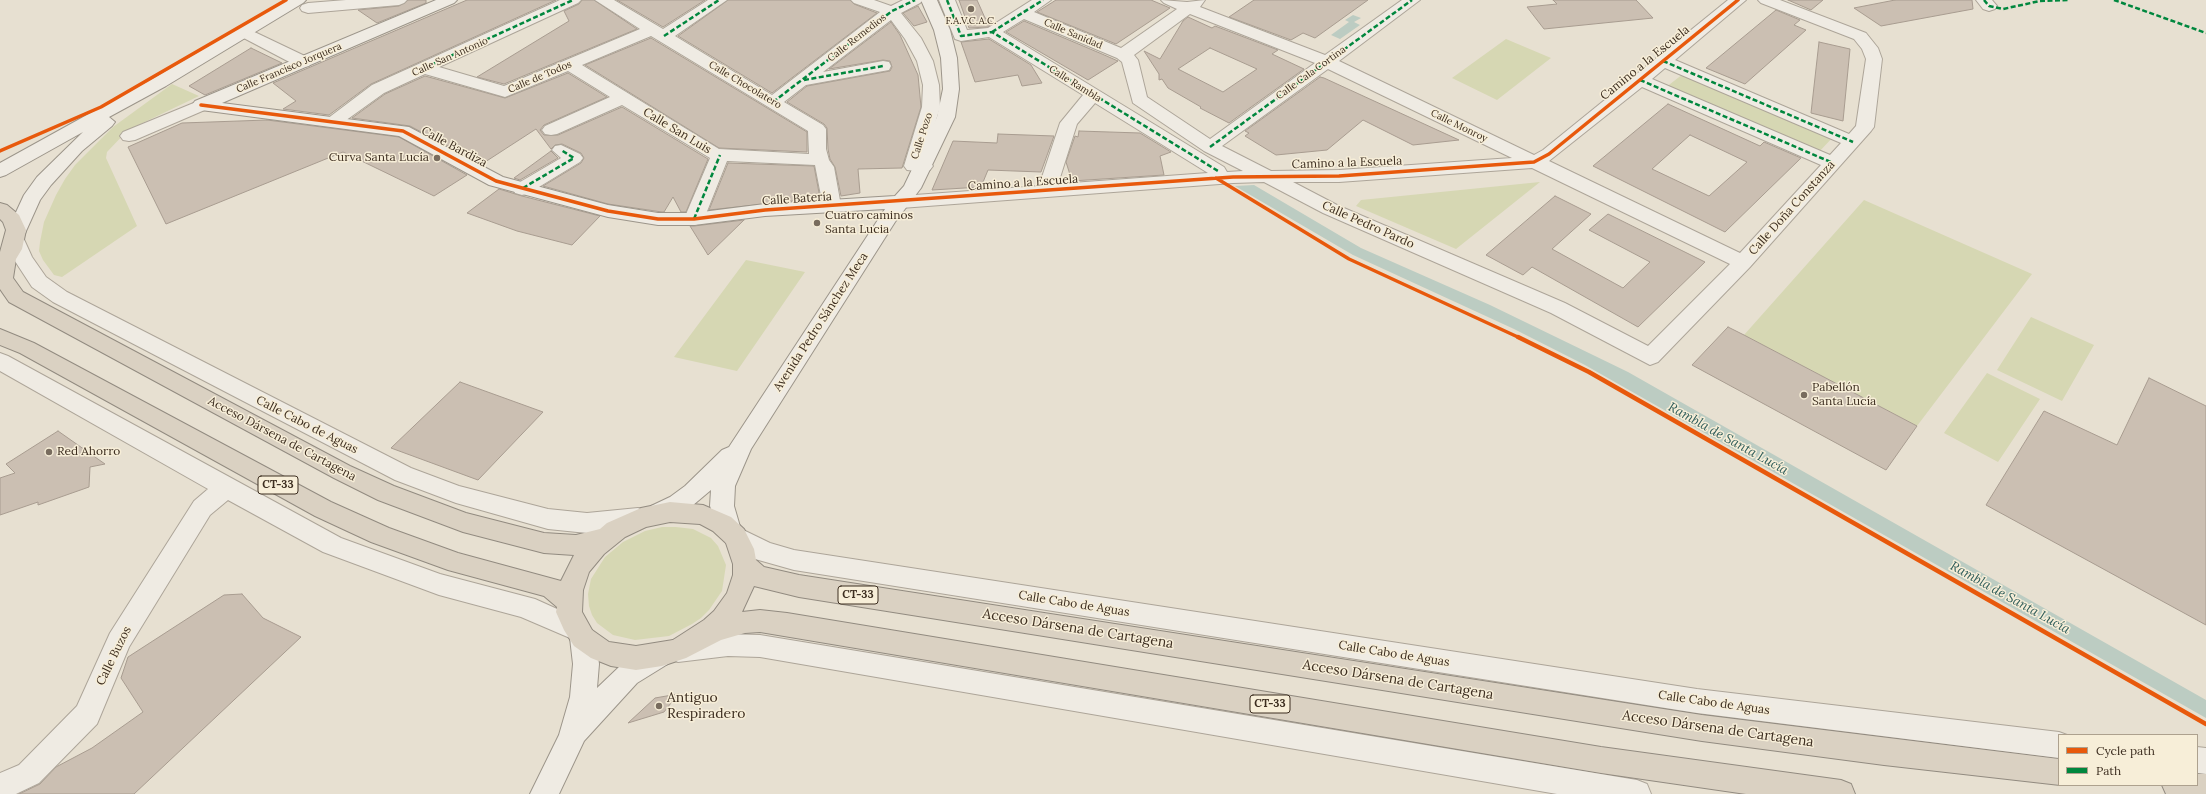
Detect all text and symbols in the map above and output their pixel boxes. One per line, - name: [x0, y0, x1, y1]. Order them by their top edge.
- marker: F.A.V.C.A.C.: [966, 4, 976, 14]
- street label: Calle Remedios: [825, 11, 889, 65]
- place label: F.A.V.C.A.C.: [945, 15, 997, 27]
- street label: Calle Sanidad: [1042, 16, 1104, 52]
- street label: Camino a la Escuela: [1597, 23, 1693, 103]
- street label: Calle San Antonio: [410, 35, 490, 79]
- street label: Calle Francisco Jorquera: [234, 40, 344, 96]
- street label: Calle Cala Cortina: [1274, 44, 1348, 102]
- street label: Calle de Todos: [506, 58, 574, 96]
- street label: Calle Chocolatero: [706, 59, 784, 111]
- street label: Calle Rambla: [1046, 63, 1104, 105]
- street label: Calle San Luis: [640, 105, 714, 157]
- street label: Calle Monroy: [1429, 107, 1489, 145]
- street label: Calle Pozo: [909, 111, 935, 161]
- street label: Calle Bardiza: [419, 124, 489, 170]
- place label: Curva Santa Lucía: [329, 151, 429, 165]
- marker: Curva Santa Lucía: [432, 153, 442, 163]
- street label: Camino a la Escuela: [1291, 154, 1403, 172]
- street label: Calle Doña Constanza: [1746, 158, 1838, 258]
- street label: Camino a la Escuela: [967, 172, 1079, 194]
- street label: Calle Batería: [761, 189, 833, 209]
- street label: Calle Pedro Pardo: [1320, 198, 1416, 252]
- place label: Cuatro caminos Santa Lucia: [825, 209, 913, 237]
- marker: Cuatro caminos Santa Lucia: [812, 218, 822, 228]
- street label: Avenida Pedro Sánchez Meca: [771, 250, 871, 394]
- place label: Pabellón Santa Lucía: [1812, 381, 1876, 409]
- marker: Pabellón Santa Lucía: [1799, 390, 1809, 400]
- street label: Calle Cabo de Aguas: [254, 393, 360, 457]
- street label: Acceso Dársena de Cartagena: [206, 394, 358, 484]
- water label: Rambla de Santa Lucía: [1665, 400, 1791, 478]
- place label: Red Ahorro: [57, 445, 120, 459]
- marker: Red Ahorro: [44, 447, 54, 457]
- road number: CT-33: [258, 476, 298, 494]
- water label: Rambla de Santa Lucía: [1947, 559, 2073, 637]
- road number: CT-33: [838, 586, 878, 604]
- street label: Calle Cabo de Aguas: [1017, 588, 1131, 620]
- street label: Acceso Dársena de Cartagena: [981, 606, 1175, 652]
- street label: Calle Buzos: [94, 624, 134, 688]
- street label: Calle Cabo de Aguas: [1337, 638, 1451, 670]
- street label: Acceso Dársena de Cartagena: [1301, 657, 1495, 703]
- street label: Calle Cabo de Aguas: [1657, 688, 1771, 718]
- place label: Antiguo Respiradero: [667, 690, 745, 722]
- road number: CT-33: [1250, 695, 1290, 713]
- marker: Antiguo Respiradero: [654, 701, 664, 711]
- street label: Acceso Dársena de Cartagena: [1621, 707, 1815, 751]
- legend: [2058, 734, 2198, 786]
- text: Cycle path: [2096, 743, 2155, 758]
- text: Path: [2096, 763, 2121, 778]

